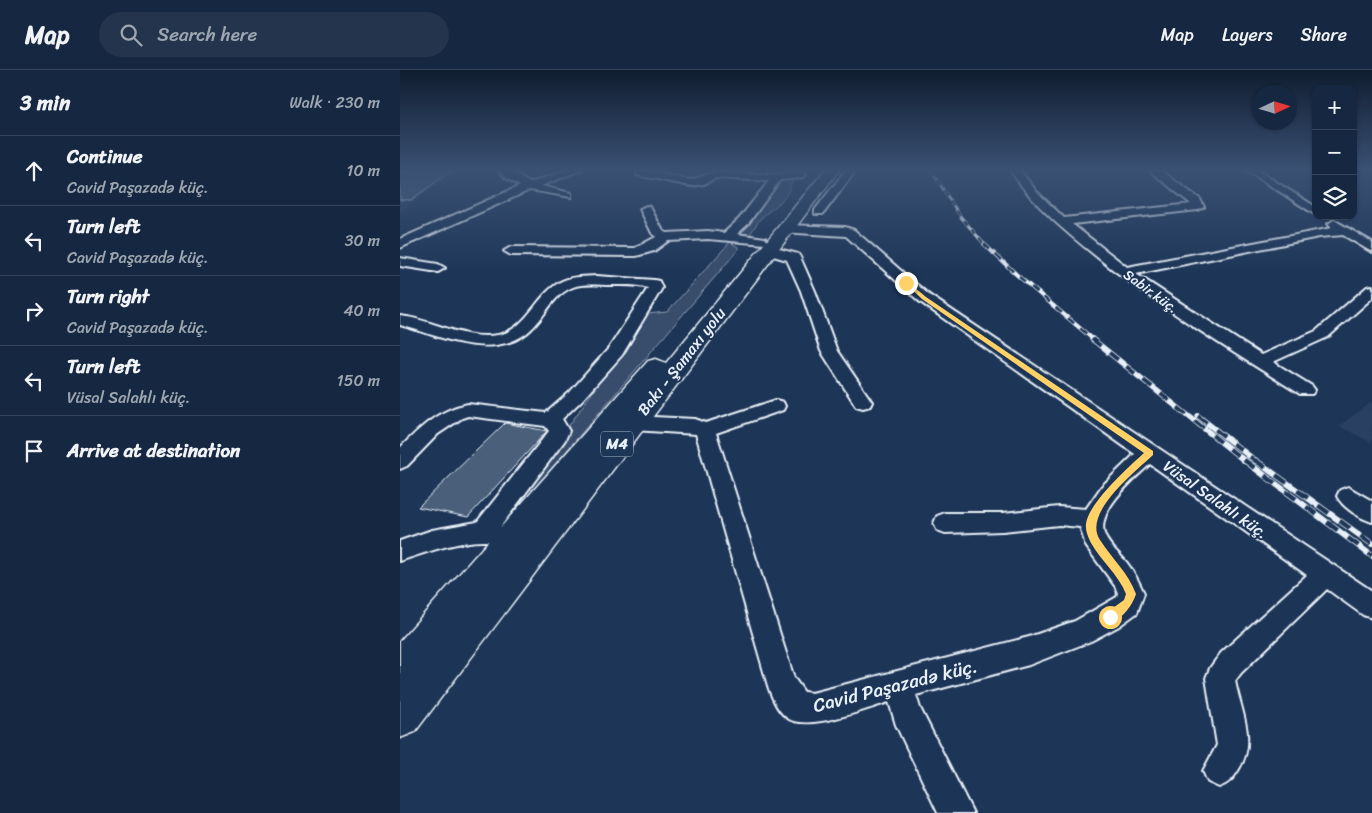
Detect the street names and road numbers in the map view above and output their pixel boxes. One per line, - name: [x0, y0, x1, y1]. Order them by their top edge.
- street label: Sabir küç.: [1118, 263, 1183, 320]
- street label: Bakı - Şamaxı yolu: [629, 300, 734, 422]
- road number: M4: [601, 432, 633, 456]
- street label: Vüsal Salahlı küç.: [1157, 452, 1275, 547]
- street label: Cavid Paşazadə küç.: [810, 649, 981, 722]

